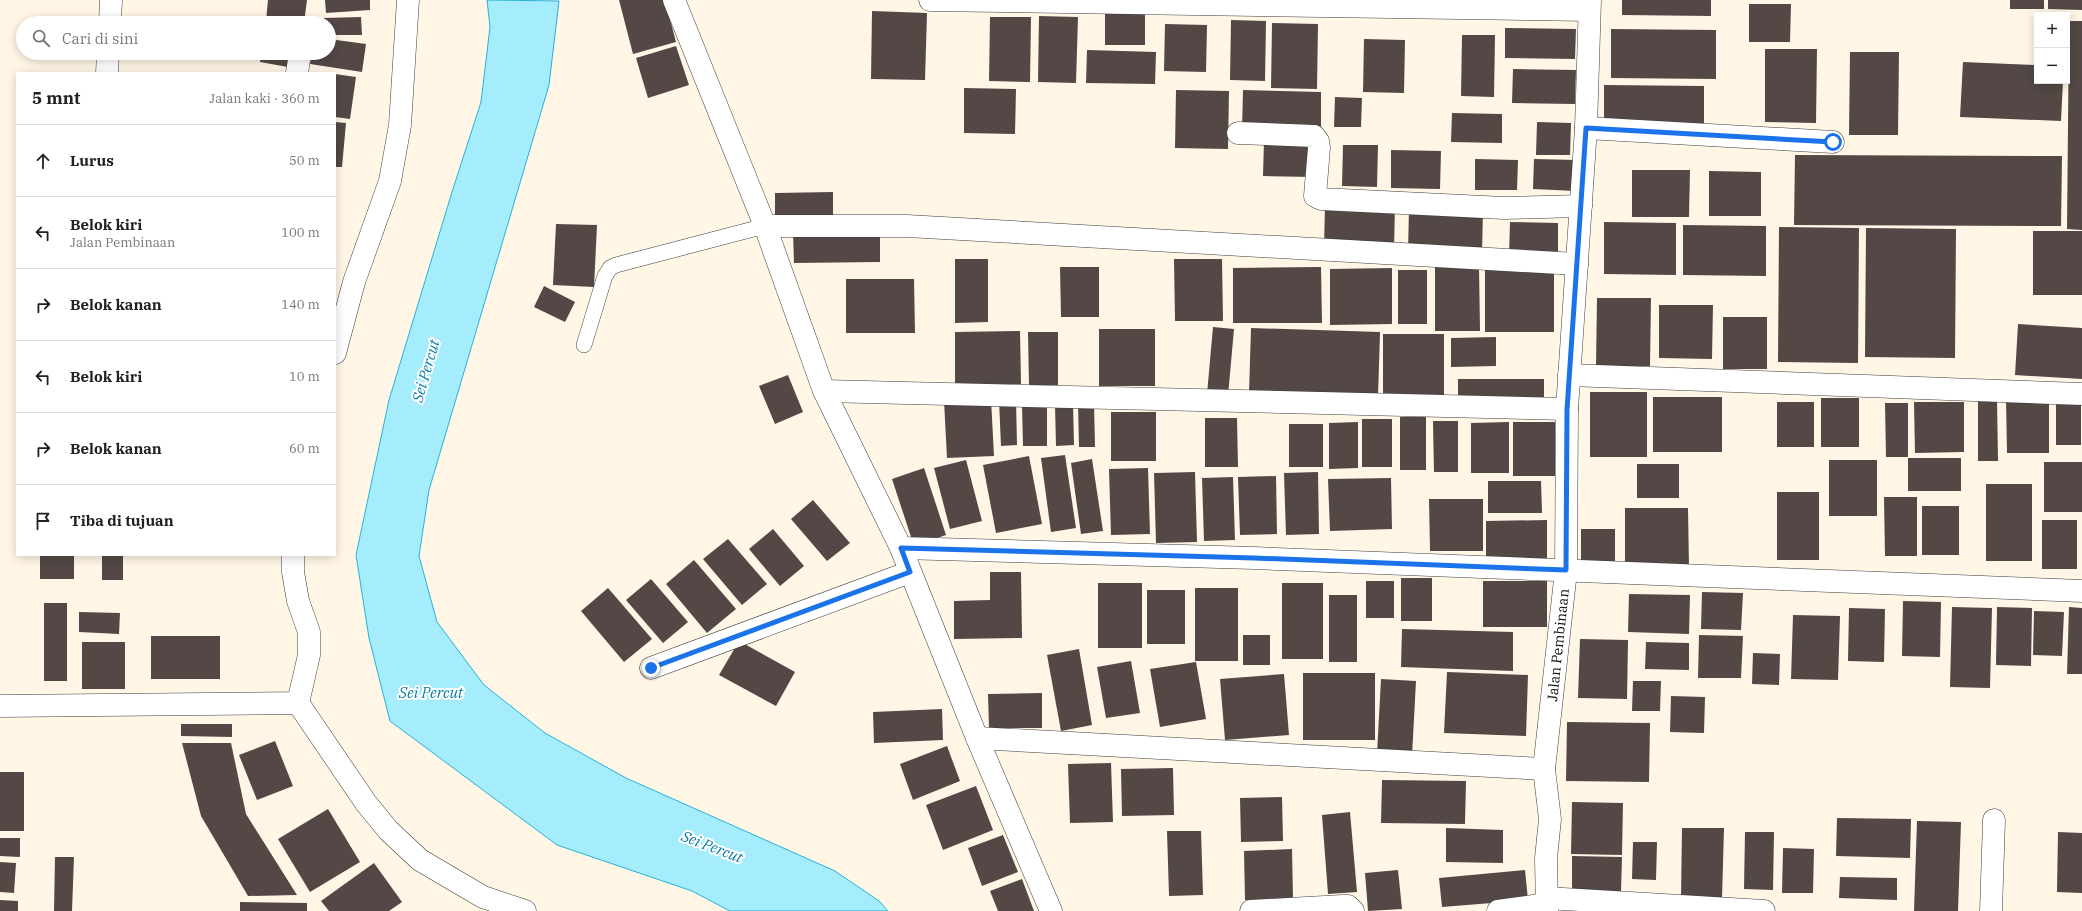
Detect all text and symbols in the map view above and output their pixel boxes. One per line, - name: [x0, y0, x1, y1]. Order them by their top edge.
- map controls: [2034, 12, 2070, 84]
- button: +: [2034, 12, 2070, 48]
- search box: [16, 16, 336, 60]
- icon: search: [30, 27, 52, 49]
- text: Cari di sini: [62, 29, 138, 48]
- button: −: [2034, 48, 2070, 84]
- text: 5 mnt: [32, 87, 80, 109]
- text: Jalan kaki · 360 m: [209, 90, 320, 107]
- route start: [1824, 133, 1842, 151]
- icon: ahead: [32, 150, 54, 172]
- text: Lurus: [70, 151, 114, 170]
- text: 50 m: [289, 152, 320, 169]
- text: Belok kiri: [70, 215, 142, 234]
- icon: left: [32, 222, 54, 244]
- text: 100 m: [281, 224, 320, 241]
- text: Jalan Pembinaan: [70, 234, 175, 251]
- icon: right: [32, 294, 54, 316]
- text: Belok kanan: [70, 295, 162, 314]
- text: 140 m: [281, 296, 320, 313]
- water label: Sei Percut: [407, 337, 444, 405]
- icon: left: [32, 366, 54, 388]
- text: Belok kiri: [70, 367, 142, 386]
- text: 10 m: [289, 368, 320, 385]
- icon: right: [32, 438, 54, 460]
- text: Belok kanan: [70, 439, 162, 458]
- text: 60 m: [289, 440, 320, 457]
- icon: arrive: [32, 510, 54, 532]
- text: Tiba di tujuan: [70, 511, 174, 530]
- street label: Jalan Pembinaan: [1543, 588, 1573, 702]
- route end: [642, 659, 660, 677]
- water label: Sei Percut: [398, 683, 464, 702]
- water label: Sei Percut: [678, 826, 746, 867]

